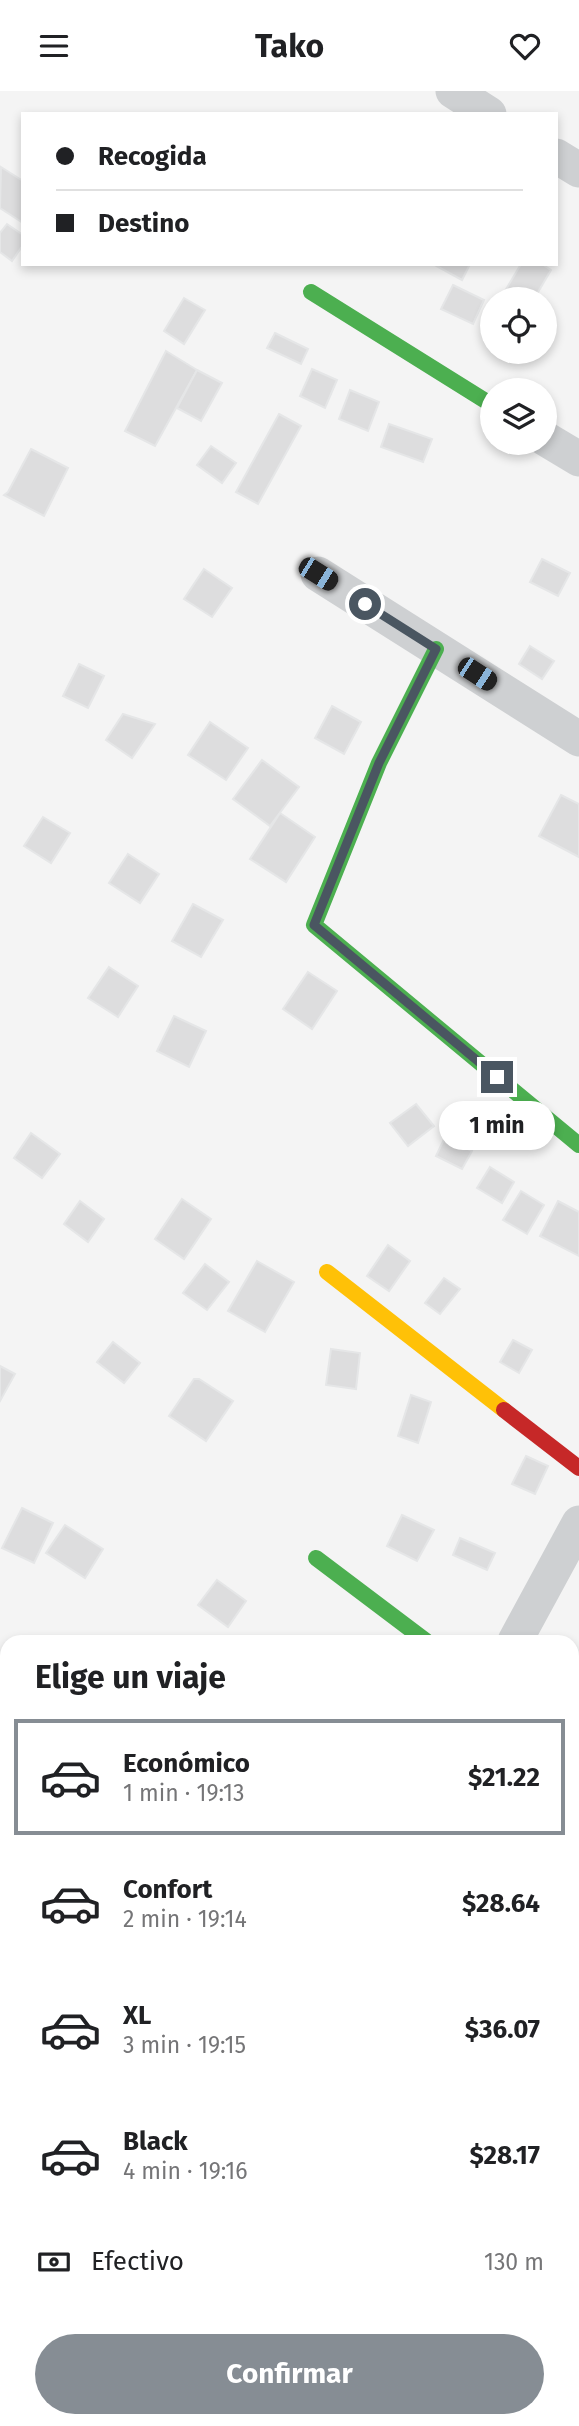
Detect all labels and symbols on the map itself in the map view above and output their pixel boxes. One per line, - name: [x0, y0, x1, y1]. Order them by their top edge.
- car: [295, 554, 342, 594]
- route start: [349, 588, 381, 620]
- car: [454, 654, 501, 694]
- route end: [481, 1061, 513, 1093]
- callout: 1 min: [439, 1101, 555, 1151]

